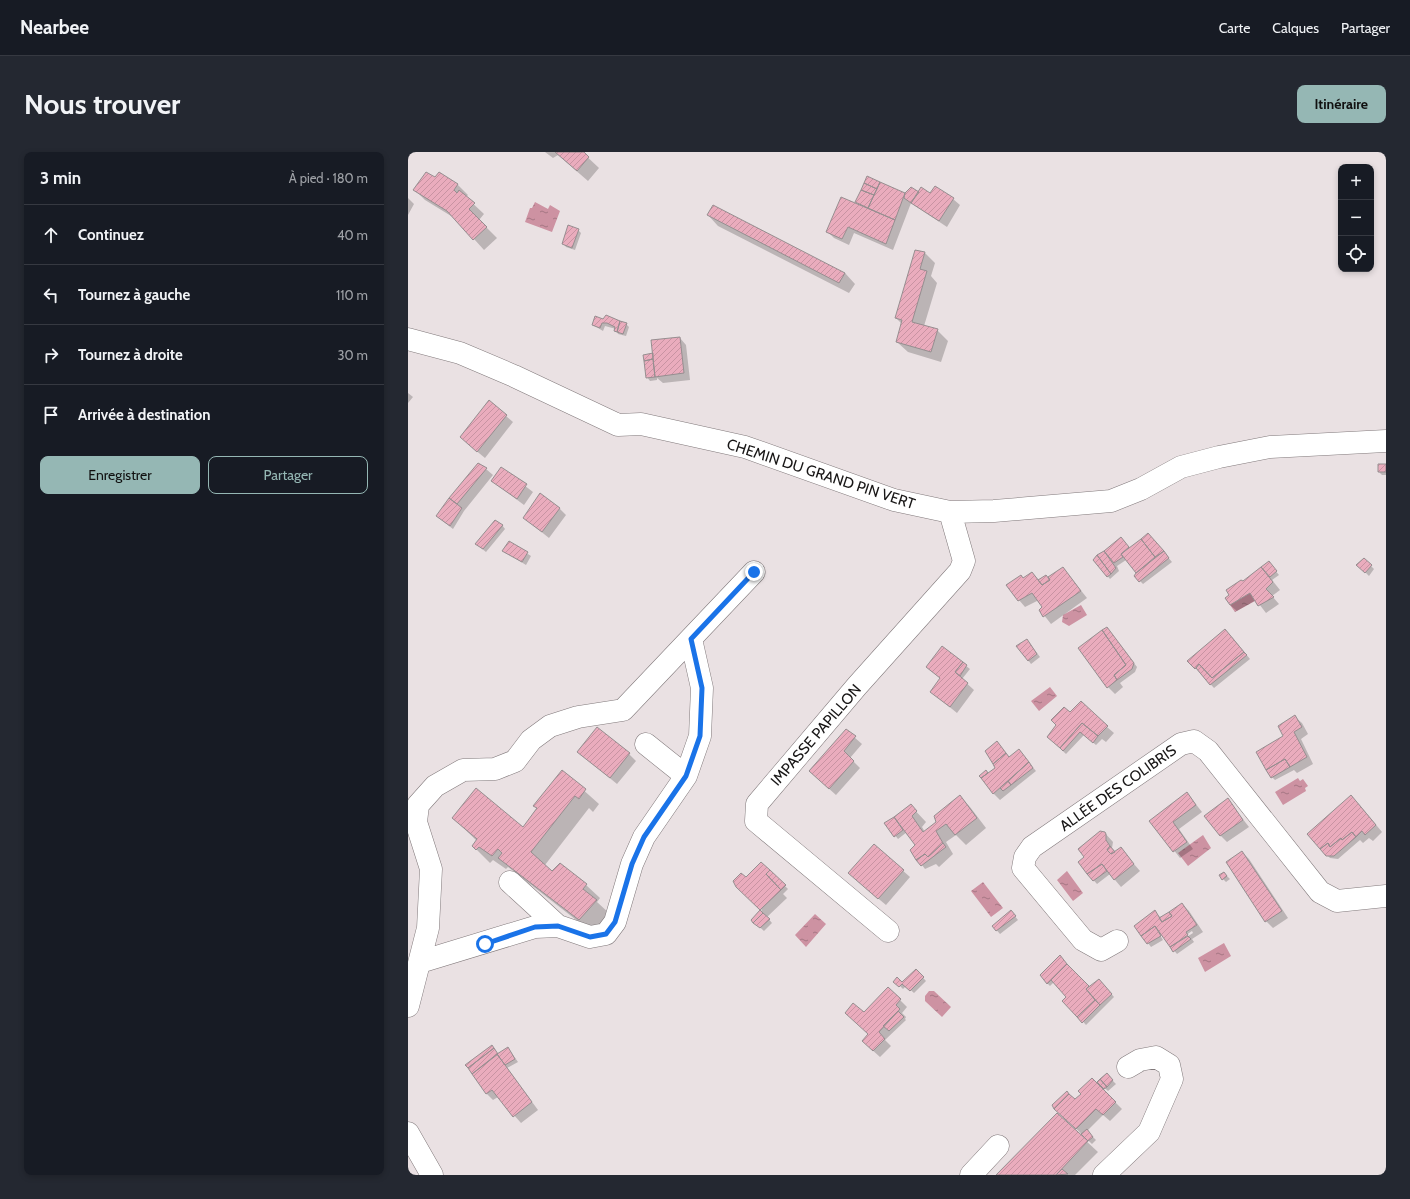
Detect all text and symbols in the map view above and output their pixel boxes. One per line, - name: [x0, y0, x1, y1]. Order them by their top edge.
- text: Nearbee: [20, 16, 89, 39]
- text: Carte: [1219, 19, 1250, 37]
- text: Calques: [1272, 19, 1319, 37]
- text: Partager: [1341, 19, 1390, 37]
- button: Itinéraire: [1297, 85, 1386, 123]
- text: Nous trouver: [24, 87, 180, 121]
- map controls: [1338, 164, 1374, 272]
- button: +: [1338, 164, 1374, 200]
- text: 3 min: [40, 168, 81, 188]
- text: À pied · 180 m: [289, 170, 368, 186]
- button: −: [1338, 200, 1374, 236]
- icon: ahead: [40, 224, 62, 246]
- text: Continuez: [78, 226, 144, 244]
- text: 40 m: [337, 227, 368, 243]
- button: locate: [1338, 236, 1374, 272]
- icon: left: [40, 284, 62, 306]
- text: Tournez à gauche: [78, 286, 190, 304]
- text: 110 m: [336, 287, 368, 303]
- icon: right: [40, 344, 62, 366]
- text: Tournez à droite: [78, 346, 183, 364]
- text: 30 m: [338, 347, 368, 363]
- icon: arrive: [40, 404, 62, 426]
- text: Arrivée à destination: [78, 406, 210, 424]
- street label: CHEMIN DU GRAND PIN VERT: [725, 435, 917, 513]
- button: Enregistrer: [40, 456, 200, 494]
- button: Partager: [208, 456, 368, 494]
- route end: [745, 563, 763, 581]
- street label: IMPASSE PAPILLON: [767, 681, 865, 789]
- street label: ALLÉE DES COLIBRIS: [1056, 740, 1180, 835]
- route start: [476, 935, 494, 953]

